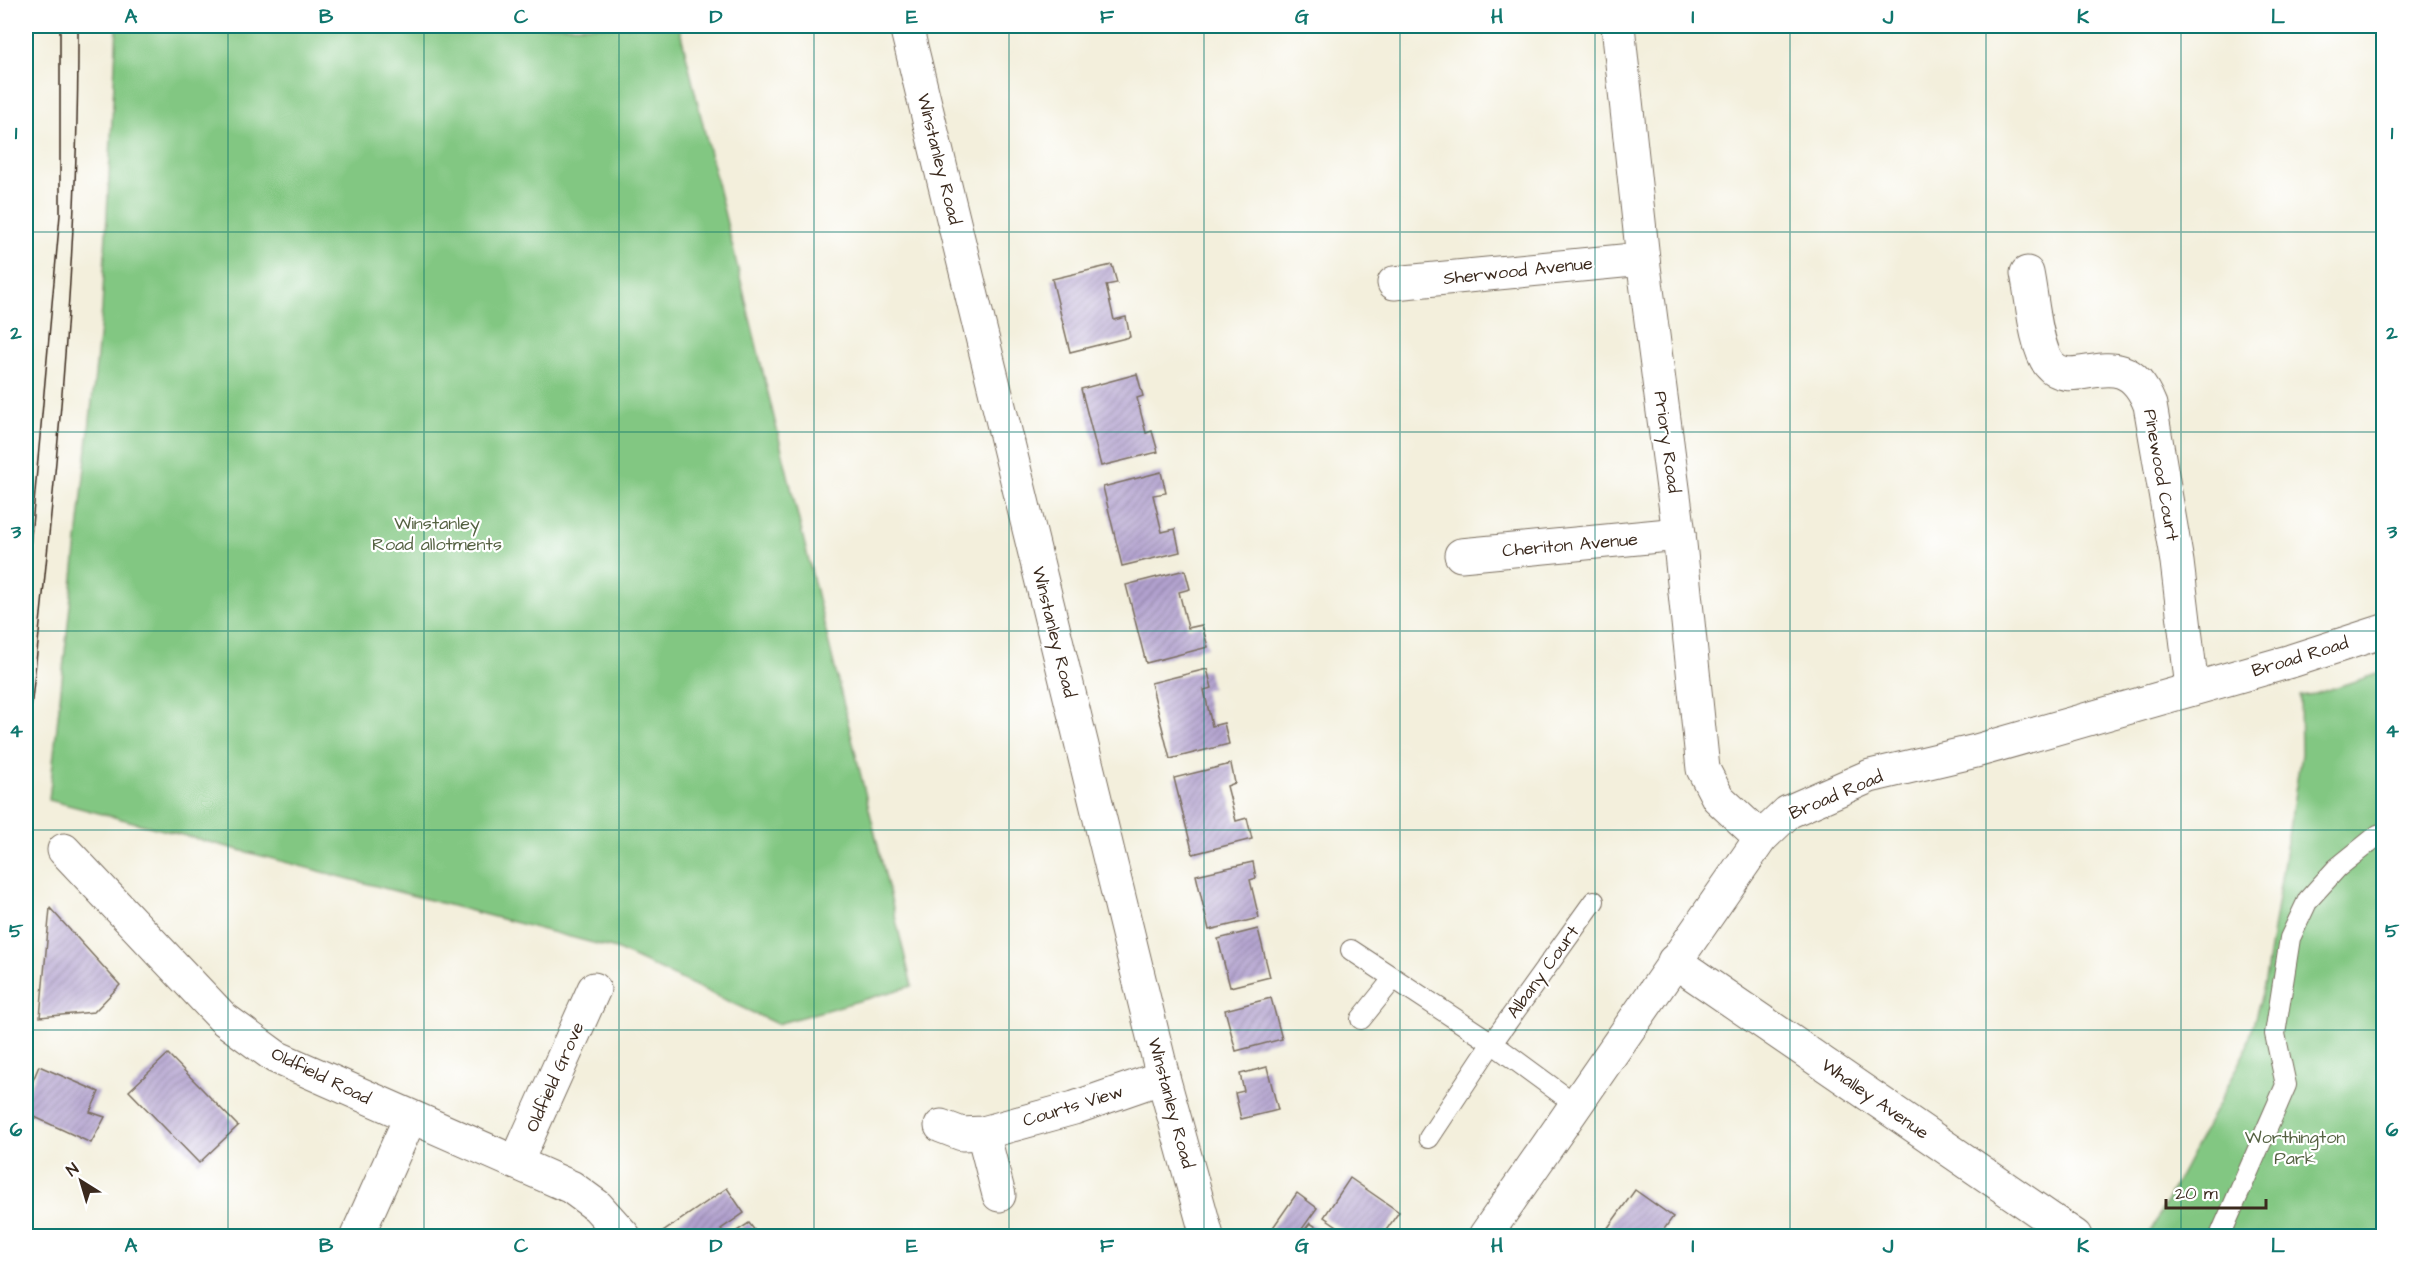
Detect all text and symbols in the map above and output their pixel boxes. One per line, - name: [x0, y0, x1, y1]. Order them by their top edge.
- text: A: [125, 3, 138, 31]
- text: B: [319, 3, 334, 31]
- text: C: [514, 3, 529, 31]
- text: D: [710, 3, 723, 31]
- text: E: [906, 3, 918, 31]
- text: F: [1100, 3, 1115, 31]
- text: G: [1295, 3, 1309, 31]
- text: H: [1491, 3, 1503, 31]
- text: I: [1691, 3, 1695, 31]
- text: J: [1882, 3, 1894, 31]
- text: K: [2077, 3, 2090, 31]
- text: L: [2271, 3, 2285, 31]
- street label: Winstanley Road: [910, 91, 967, 227]
- text: 1: [15, 119, 18, 147]
- text: 1: [2391, 119, 2394, 147]
- street label: Sherwood Avenue: [1442, 251, 1594, 291]
- text: 2: [9, 319, 22, 347]
- text: 2: [2385, 319, 2398, 347]
- street label: Priory Road: [1646, 389, 1687, 495]
- street label: Pinewood Court: [2137, 407, 2185, 544]
- park label: Winstanley Road allotments: [372, 511, 502, 557]
- text: 3: [10, 518, 22, 546]
- text: 3: [2386, 518, 2398, 546]
- street label: Cheriton Avenue: [1501, 527, 1639, 563]
- street label: Winstanley Road: [1025, 564, 1082, 700]
- street label: Broad Road: [2249, 630, 2351, 684]
- text: 4: [9, 717, 23, 745]
- text: 4: [2385, 717, 2399, 745]
- street label: Broad Road: [1785, 764, 1887, 826]
- text: 5: [9, 917, 24, 945]
- text: 5: [2385, 917, 2400, 945]
- street label: Albany Court: [1501, 920, 1586, 1024]
- street label: Oldfield Grove: [520, 1018, 591, 1136]
- street label: Winstanley Road: [1141, 1035, 1200, 1171]
- street label: Oldfield Road: [267, 1041, 375, 1111]
- street label: Whalley Avenue: [1816, 1053, 1934, 1146]
- street label: Courts View: [1020, 1079, 1126, 1133]
- text: 6: [10, 1116, 23, 1144]
- text: 6: [2386, 1116, 2399, 1144]
- park label: Worthington Park: [2245, 1125, 2345, 1171]
- north arrow: [51, 1151, 111, 1211]
- text: N: [62, 1158, 83, 1182]
- scale bar: [2166, 1172, 2266, 1210]
- text: 20 m: [2175, 1181, 2218, 1206]
- text: A: [125, 1232, 138, 1260]
- text: B: [319, 1232, 334, 1260]
- text: C: [514, 1232, 529, 1260]
- text: D: [710, 1232, 723, 1260]
- text: E: [906, 1232, 918, 1260]
- text: F: [1100, 1232, 1115, 1260]
- text: G: [1295, 1232, 1309, 1260]
- text: H: [1491, 1232, 1503, 1260]
- text: I: [1691, 1232, 1695, 1260]
- text: J: [1882, 1232, 1894, 1260]
- text: K: [2077, 1232, 2090, 1260]
- text: L: [2271, 1232, 2285, 1260]

